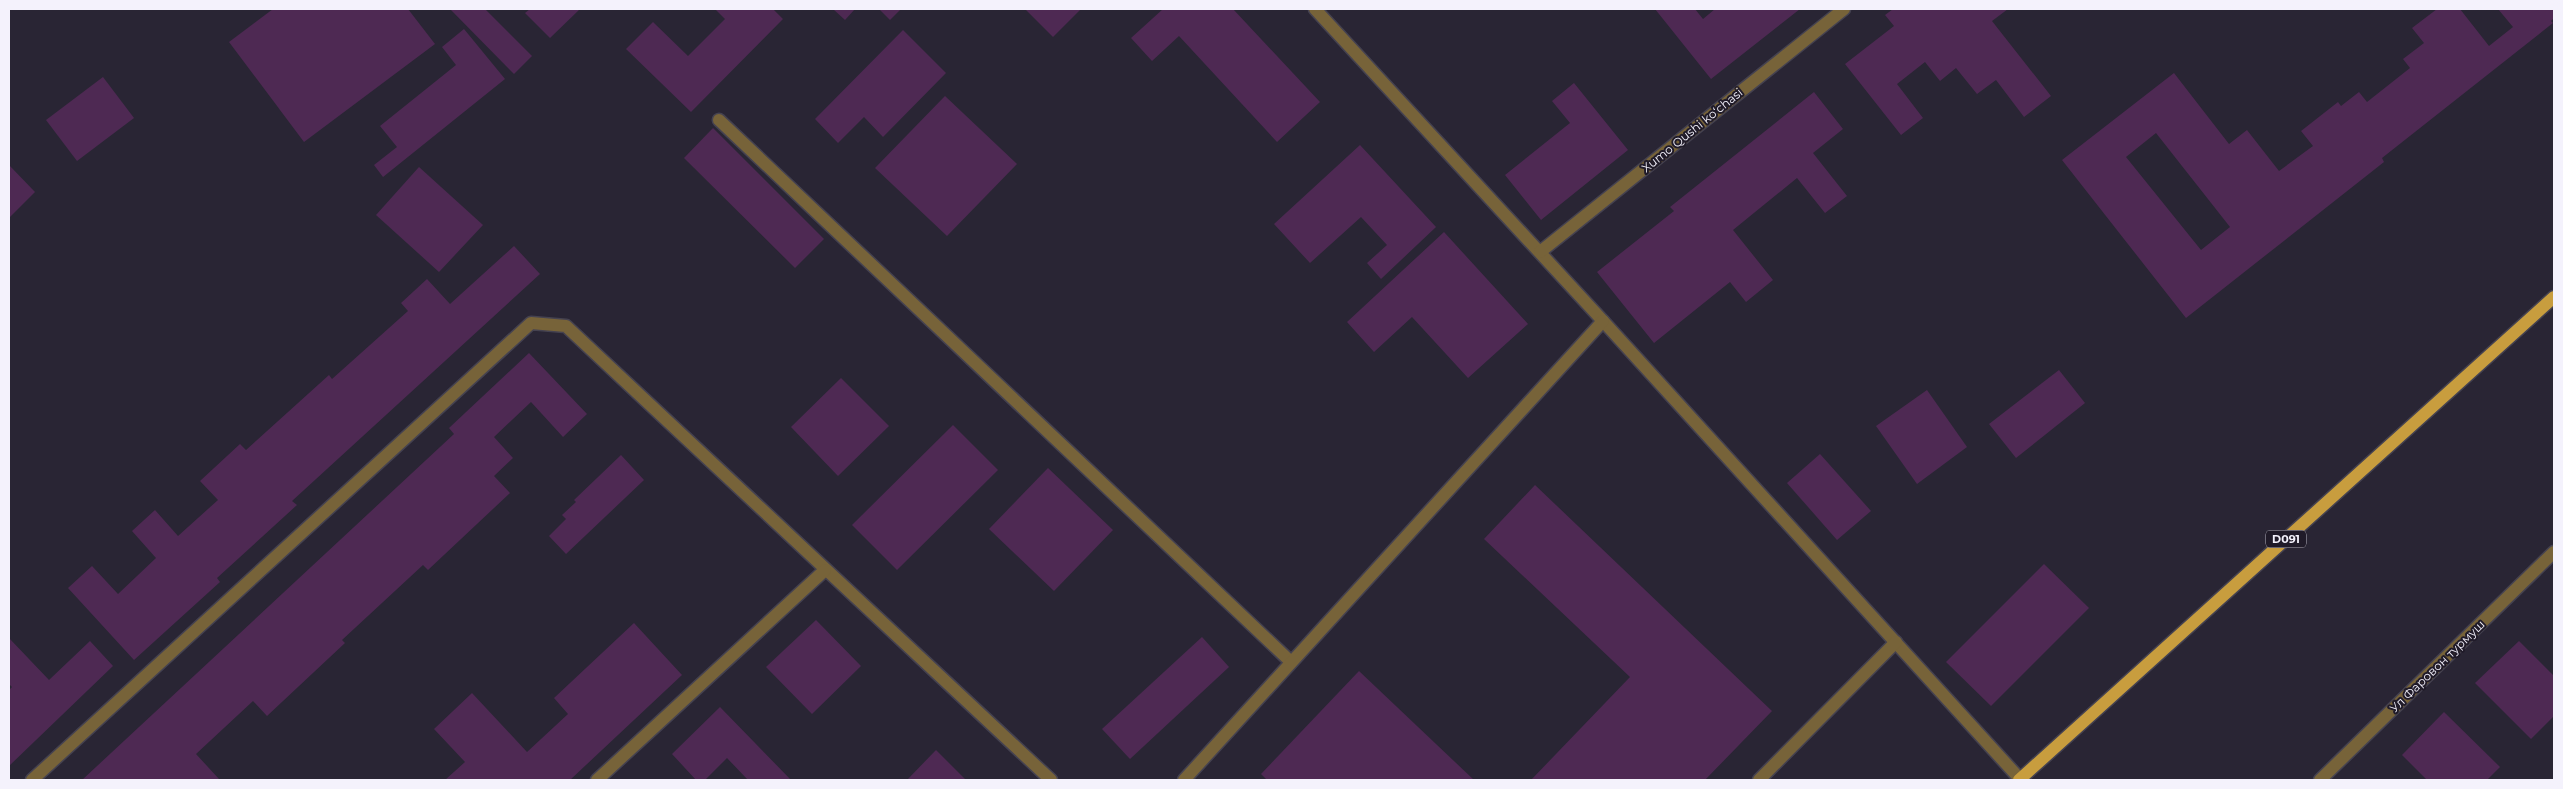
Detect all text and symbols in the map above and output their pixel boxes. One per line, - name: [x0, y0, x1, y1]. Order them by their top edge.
- street label: Xumo Qushi koʻchasi: [1639, 85, 1745, 175]
- road number: D091: [2266, 530, 2306, 548]
- street label: Ул Фаровон турмуш: [2386, 617, 2488, 715]

